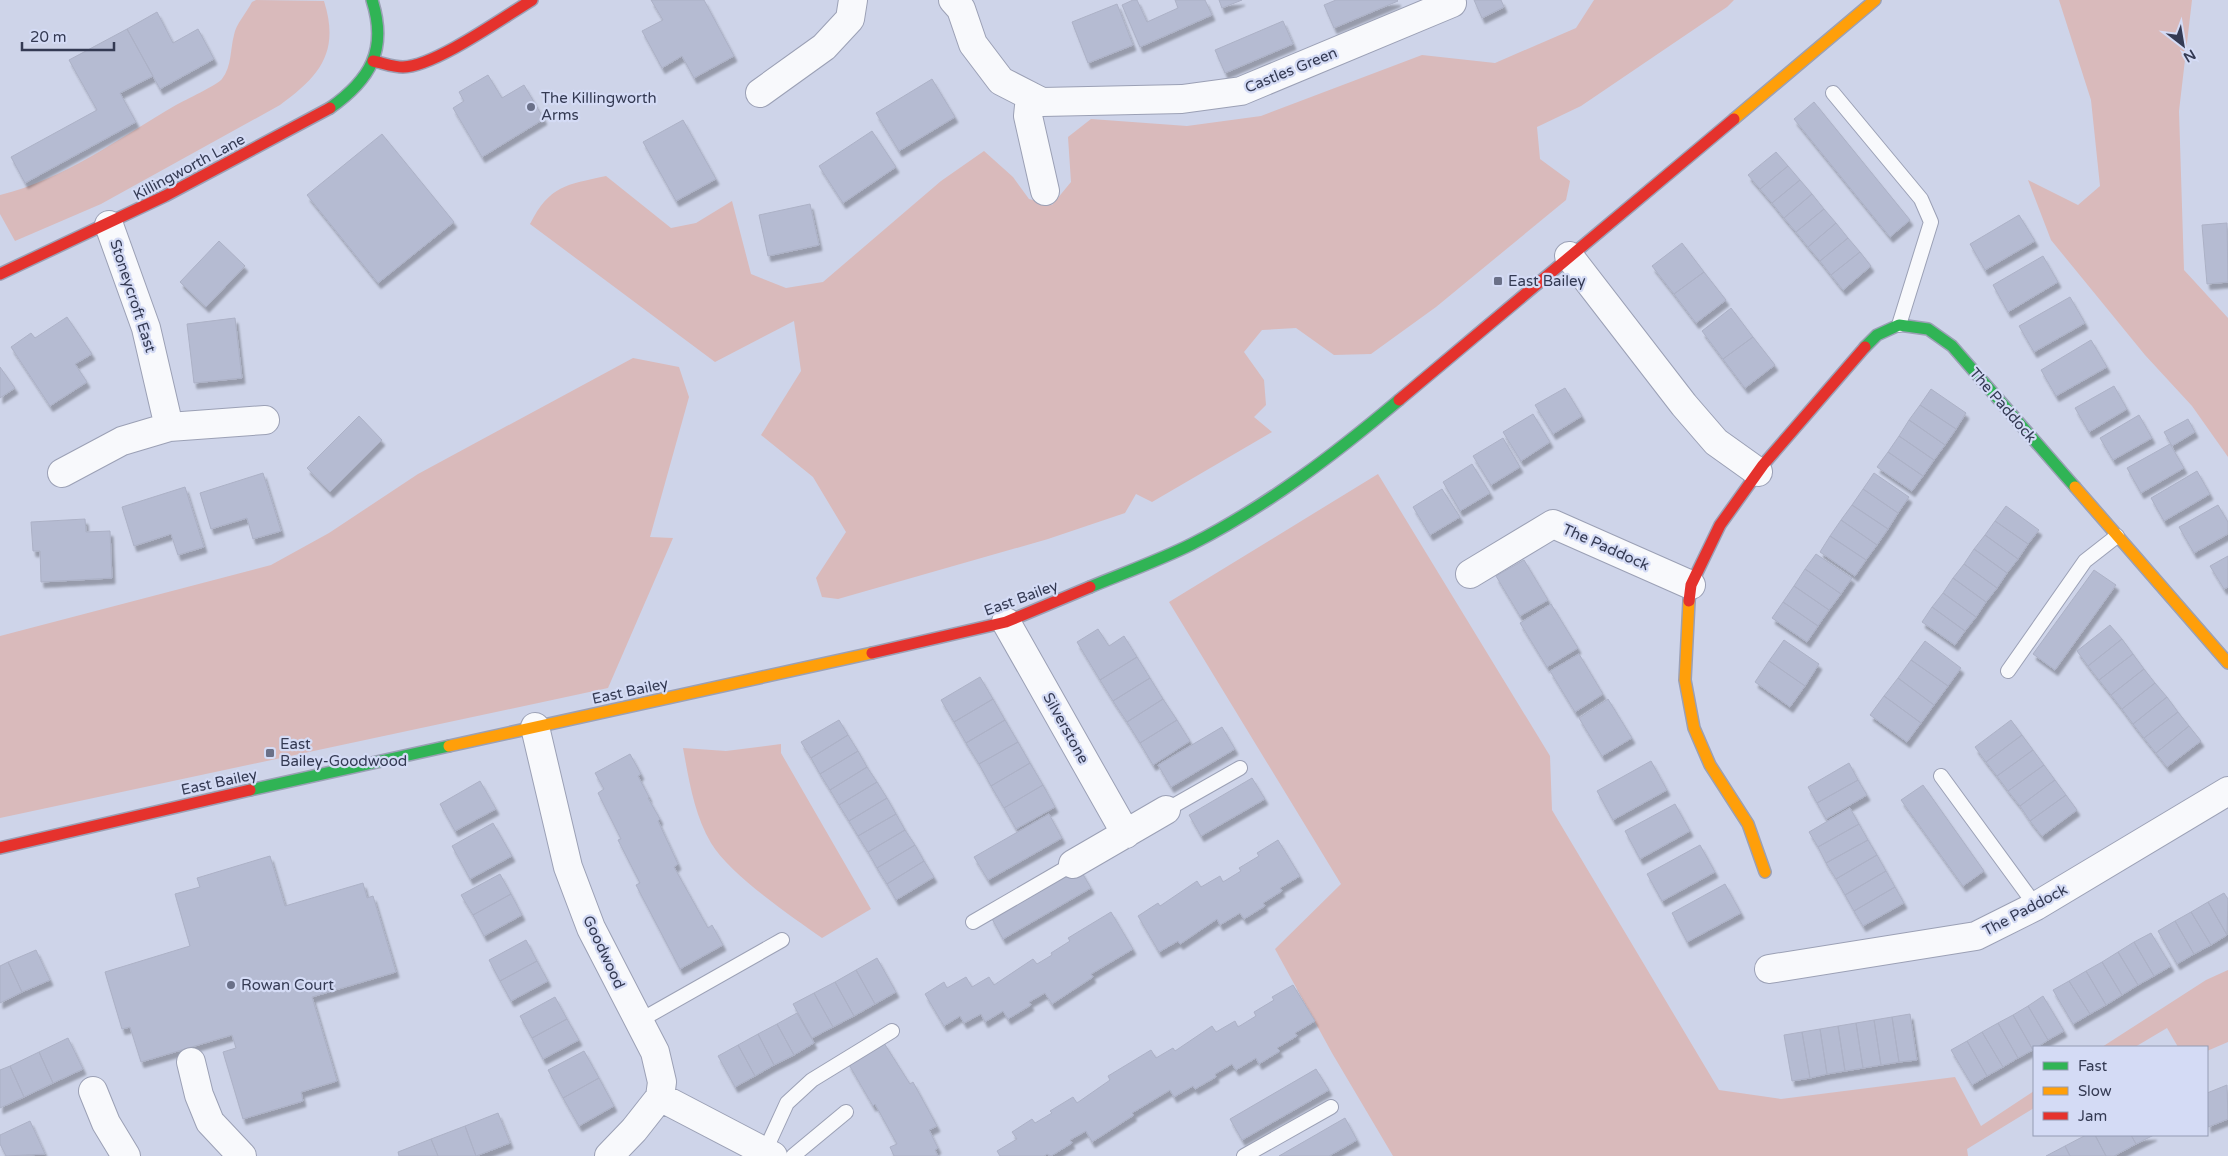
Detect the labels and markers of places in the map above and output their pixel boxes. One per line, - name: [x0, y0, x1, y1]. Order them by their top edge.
- place label: The Killingworth Arms: [541, 89, 657, 124]
- marker: The Killingworth Arms: [525, 101, 537, 113]
- place label: East Bailey: [1508, 272, 1585, 290]
- marker: East Bailey: [1492, 275, 1504, 287]
- place label: East Bailey-Goodwood: [280, 735, 407, 770]
- marker: East Bailey-Goodwood: [264, 747, 276, 759]
- place label: Rowan Court: [241, 976, 334, 994]
- marker: Rowan Court: [225, 979, 237, 991]

